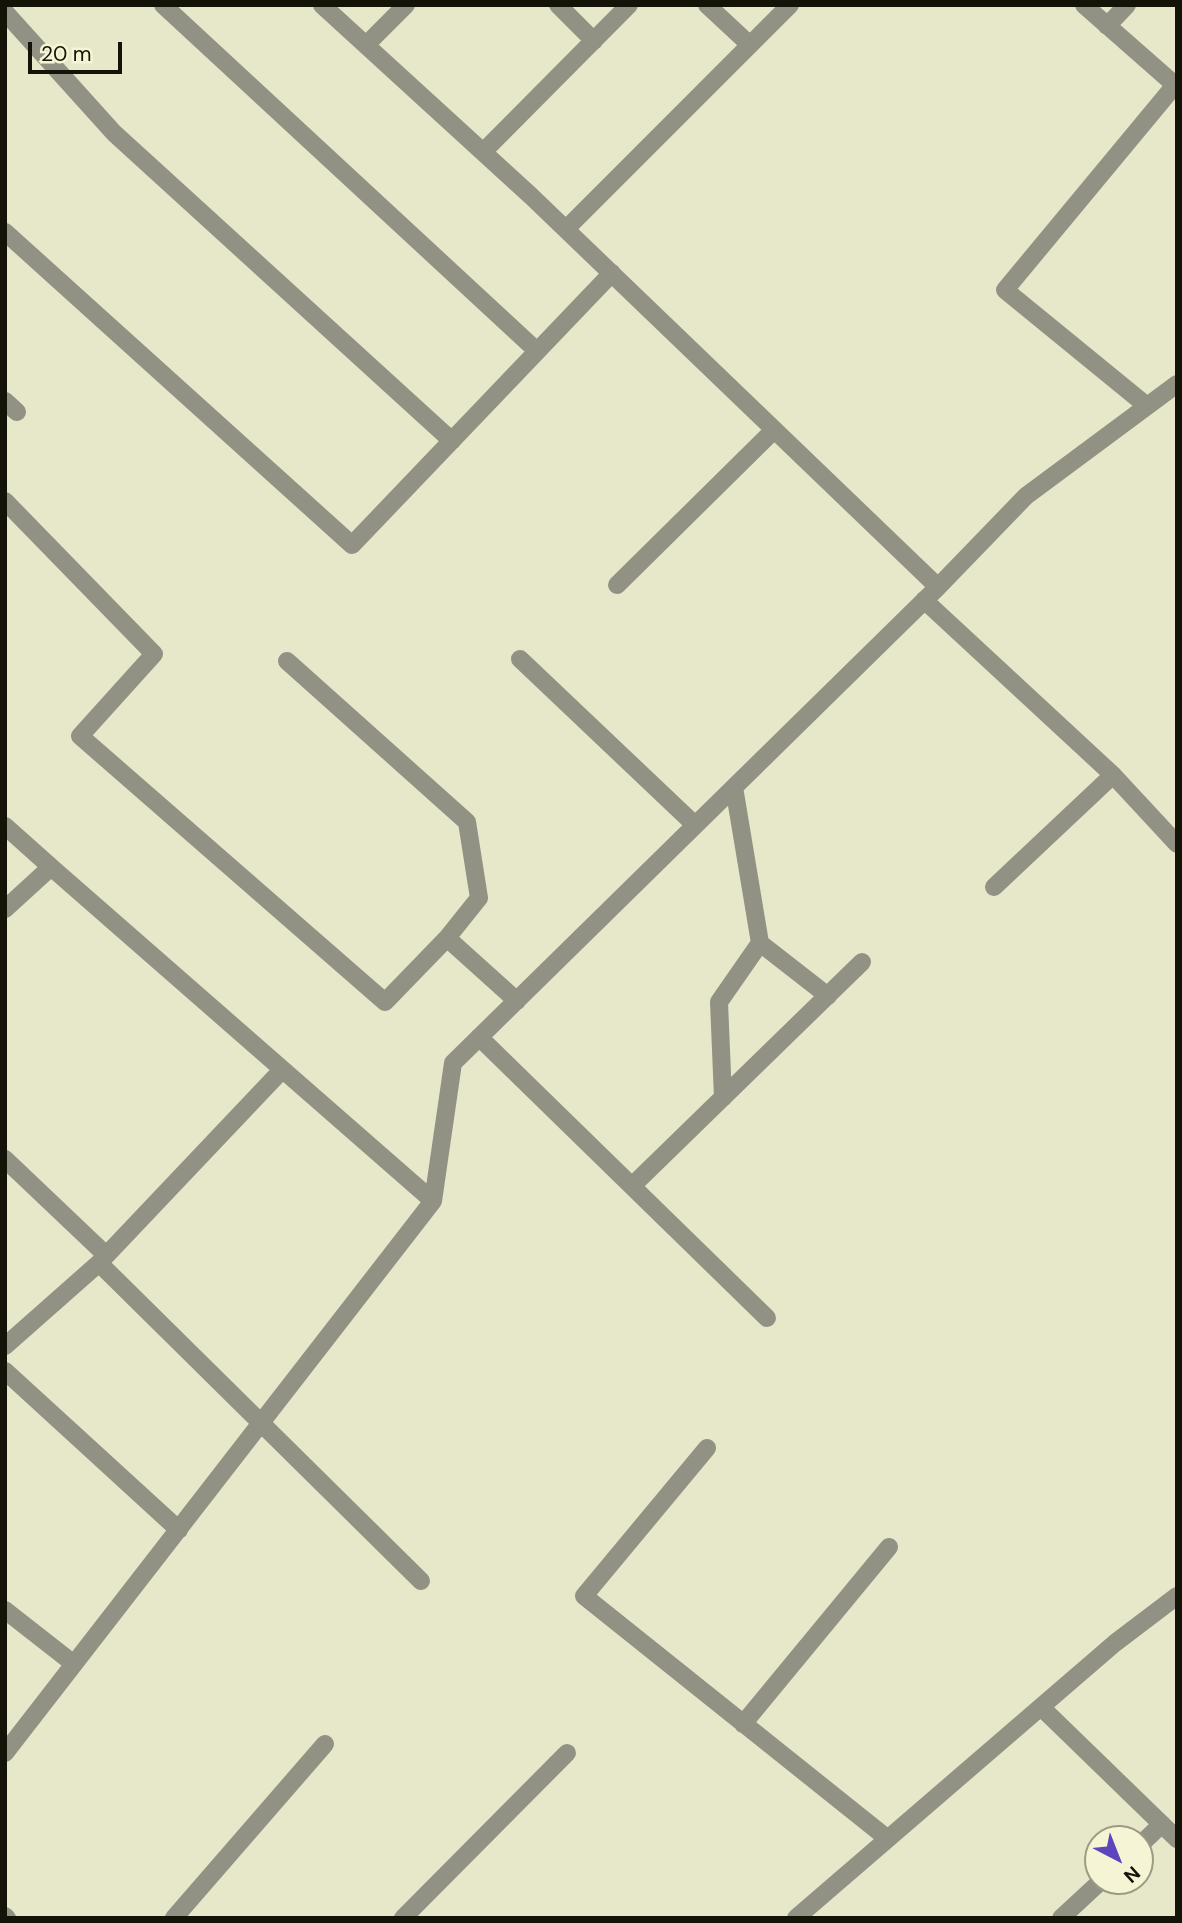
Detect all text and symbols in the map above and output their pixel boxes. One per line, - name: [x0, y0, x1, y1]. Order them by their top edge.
- scale bar: [32, 28, 126, 72]
- text: 20 m: [41, 40, 92, 68]
- north arrow: [1084, 1825, 1154, 1895]
- text: N: [1119, 1861, 1146, 1888]

